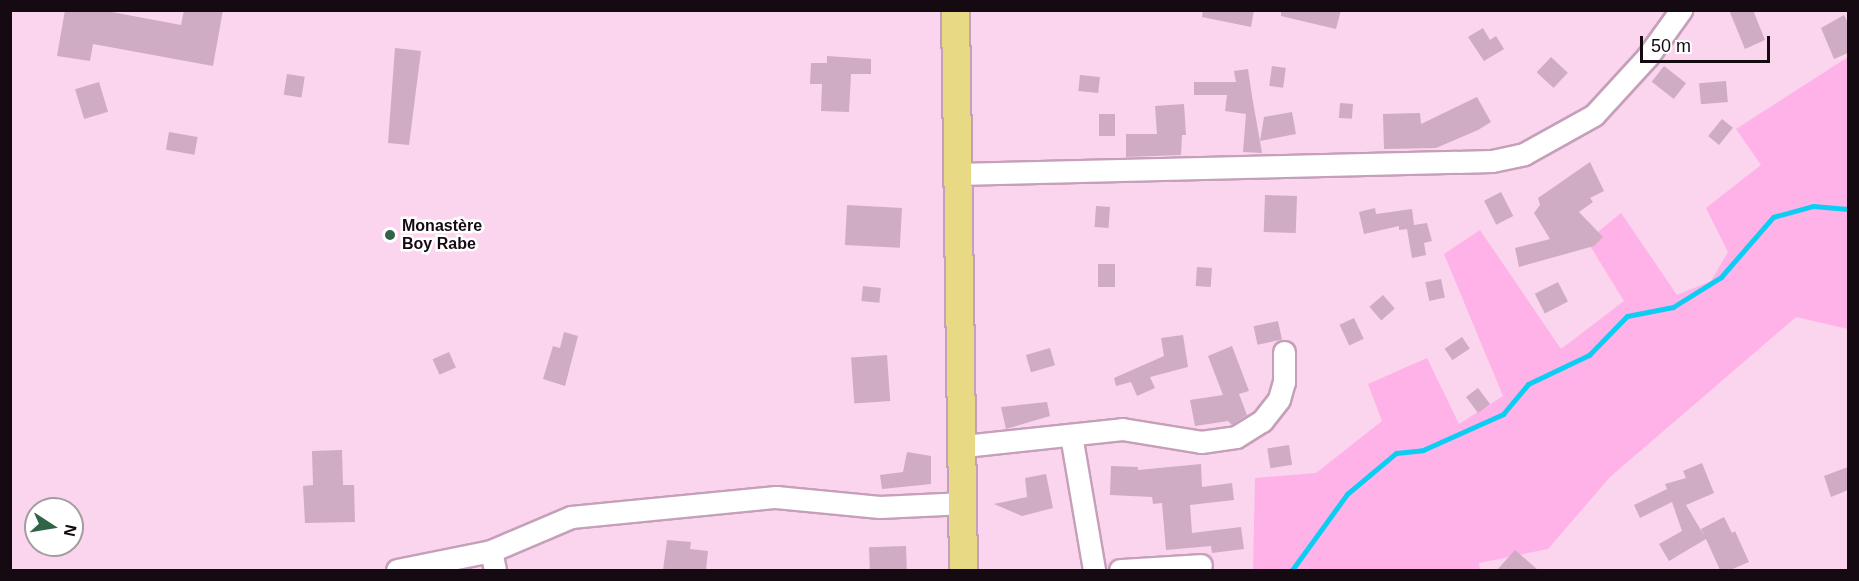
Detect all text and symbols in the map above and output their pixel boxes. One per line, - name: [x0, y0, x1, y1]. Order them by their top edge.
- scale bar: [1643, 24, 1774, 62]
- text: 50 m: [1651, 36, 1691, 56]
- place label: Monastère Boy Rabe: [402, 216, 482, 254]
- marker: Monastère Boy Rabe: [383, 228, 397, 242]
- north arrow: [24, 497, 84, 557]
- text: N: [61, 523, 80, 538]

